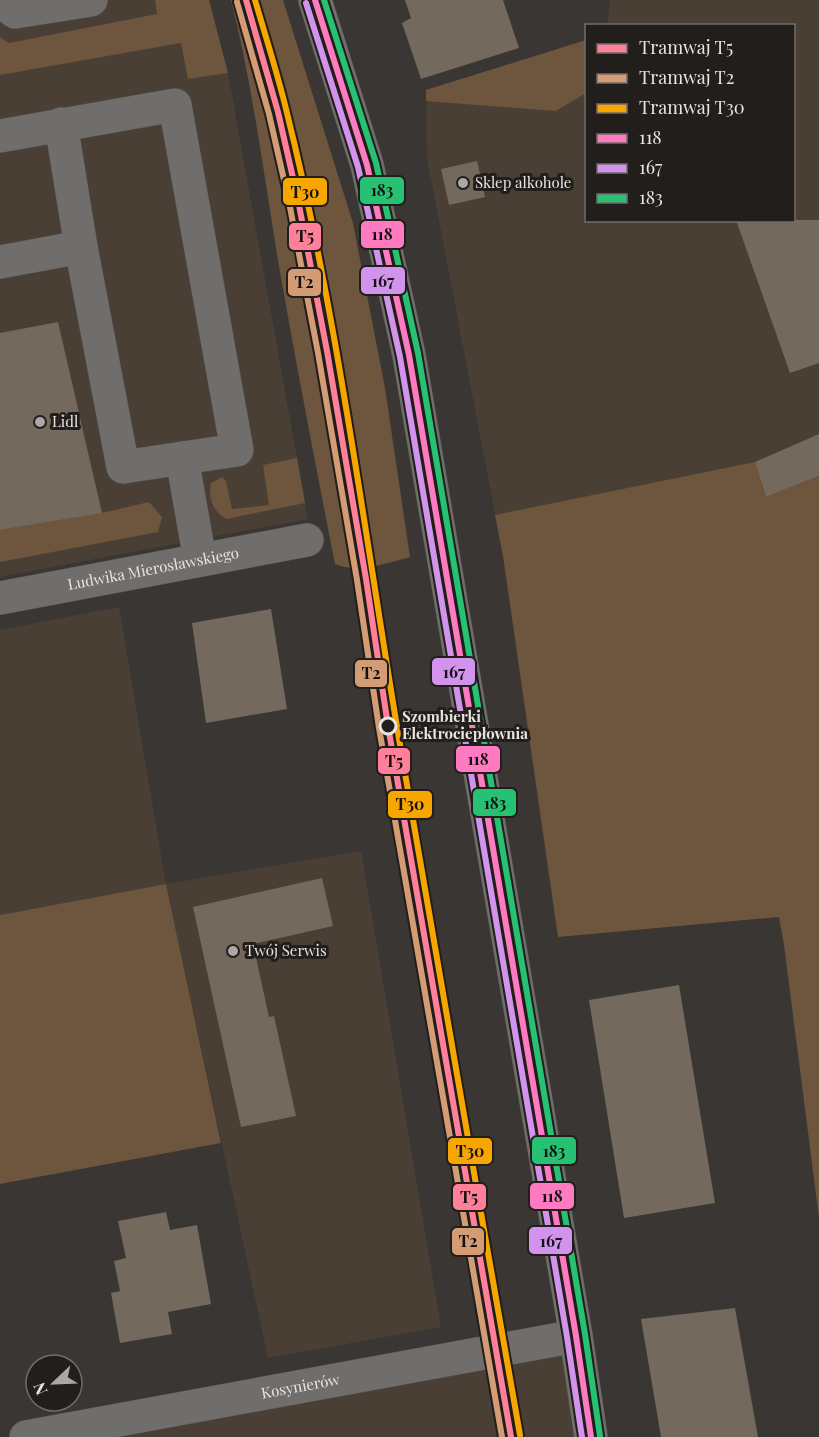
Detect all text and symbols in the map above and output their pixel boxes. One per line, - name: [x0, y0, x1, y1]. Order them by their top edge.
- legend: [585, 24, 795, 222]
- text: Tramwaj T5: [639, 35, 733, 59]
- text: Tramwaj T2: [639, 65, 734, 89]
- text: Tramwaj T30: [639, 95, 745, 119]
- text: 118: [639, 125, 662, 149]
- text: 167: [639, 155, 663, 179]
- place label: Sklep alkohole: [475, 172, 571, 192]
- line badge: 183: [359, 176, 405, 205]
- marker: Sklep alkohole: [456, 176, 470, 190]
- line badge: T30: [282, 177, 328, 206]
- text: 183: [371, 179, 394, 200]
- text: T30: [291, 181, 319, 202]
- text: 183: [639, 185, 663, 209]
- line badge: 118: [360, 220, 405, 249]
- line badge: T5: [288, 222, 322, 251]
- text: 118: [371, 223, 393, 244]
- text: T5: [296, 225, 314, 246]
- line badge: 167: [360, 266, 406, 295]
- line badge: T2: [287, 268, 322, 297]
- text: 167: [372, 270, 395, 291]
- text: T2: [294, 271, 314, 292]
- place label: Lidl: [52, 411, 78, 431]
- marker: Lidl: [33, 415, 47, 429]
- street label: Ludwika Mierosławskiego: [66, 542, 240, 594]
- line badge: 167: [431, 657, 476, 686]
- line badge: T2: [354, 659, 388, 688]
- text: 167: [443, 661, 466, 682]
- text: T2: [361, 662, 381, 683]
- place label: Szombierki Elektrociepłownia: [402, 706, 528, 743]
- marker: Szombierki Elektrociepłownia: [379, 717, 397, 735]
- line badge: 118: [455, 745, 501, 773]
- line badge: T5: [377, 747, 411, 775]
- text: 118: [467, 748, 489, 769]
- text: T5: [385, 750, 403, 771]
- line badge: 183: [472, 788, 517, 817]
- line badge: T30: [387, 790, 433, 819]
- text: 183: [484, 792, 507, 813]
- text: T30: [396, 793, 424, 814]
- place label: Twój Serwis: [245, 940, 327, 960]
- marker: Twój Serwis: [226, 944, 240, 958]
- line badge: 183: [531, 1136, 577, 1165]
- line badge: T30: [447, 1137, 493, 1165]
- text: T30: [456, 1140, 484, 1161]
- text: 183: [543, 1140, 566, 1161]
- line badge: 118: [529, 1182, 575, 1210]
- line badge: T5: [452, 1183, 487, 1211]
- text: 118: [541, 1185, 563, 1206]
- text: T5: [460, 1186, 478, 1207]
- line badge: 167: [528, 1226, 573, 1255]
- line badge: T2: [451, 1227, 485, 1256]
- text: T2: [458, 1230, 478, 1251]
- text: 167: [540, 1230, 563, 1251]
- north arrow: [24, 1353, 84, 1413]
- street label: Kosynierów: [259, 1369, 342, 1403]
- text: N: [28, 1379, 52, 1398]

